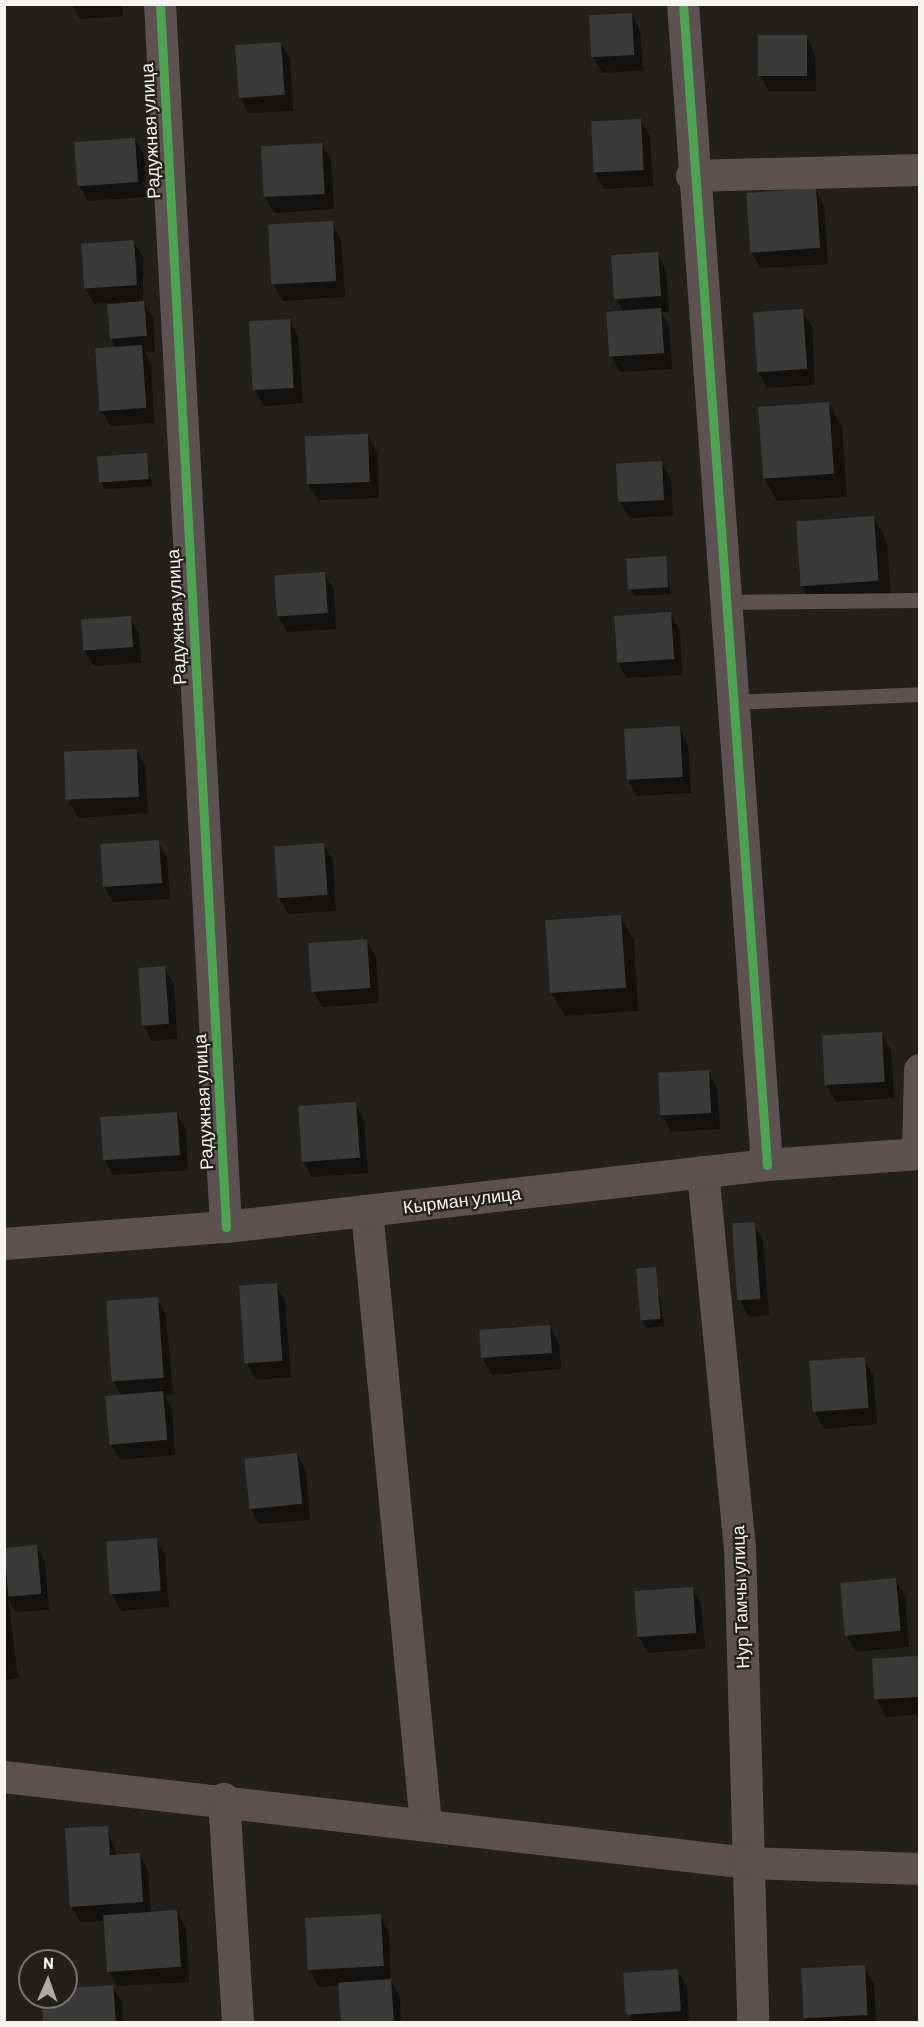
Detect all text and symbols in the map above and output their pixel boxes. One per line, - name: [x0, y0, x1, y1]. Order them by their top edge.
- street label: Радужная улица: [136, 63, 164, 199]
- street label: Радужная улица: [162, 549, 190, 685]
- street label: Радужная улица: [189, 1034, 217, 1170]
- street label: Кырман улица: [402, 1182, 522, 1218]
- street label: Нур Тамчы улица: [727, 1525, 753, 1669]
- north arrow: [18, 1949, 78, 2009]
- text: N: [43, 1953, 54, 1972]

